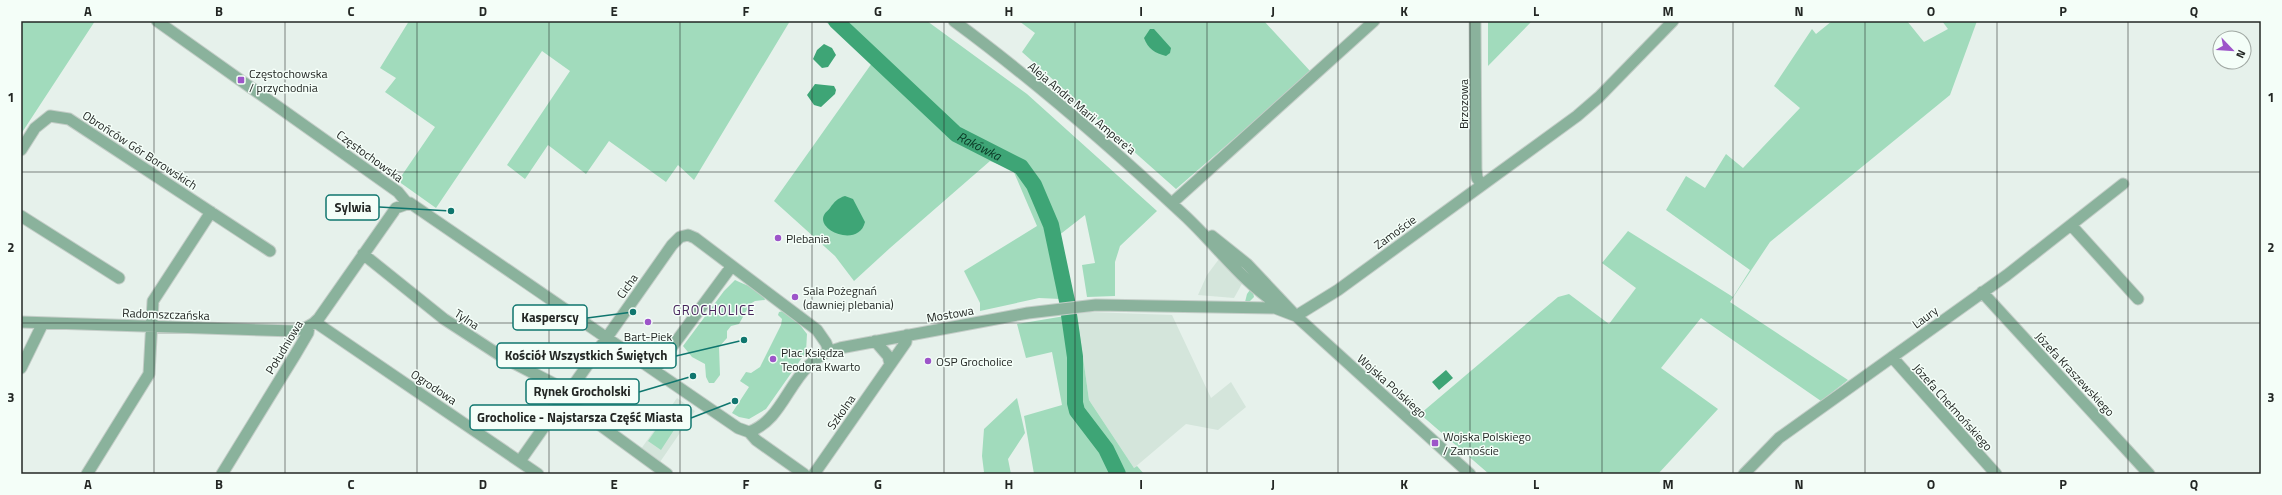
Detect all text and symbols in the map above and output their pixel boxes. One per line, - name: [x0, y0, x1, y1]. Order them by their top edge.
- text: A: [84, 1, 92, 21]
- text: B: [215, 1, 223, 21]
- text: C: [347, 1, 355, 21]
- text: D: [479, 1, 487, 21]
- text: E: [610, 1, 618, 21]
- text: F: [743, 1, 750, 21]
- text: G: [874, 1, 882, 21]
- text: H: [1005, 1, 1013, 21]
- text: I: [1139, 1, 1143, 21]
- text: J: [1271, 1, 1275, 21]
- text: K: [1400, 1, 1408, 21]
- text: L: [1533, 1, 1539, 21]
- text: M: [1662, 1, 1674, 21]
- text: N: [1794, 1, 1804, 21]
- text: O: [1927, 1, 1935, 21]
- text: P: [2059, 1, 2067, 21]
- text: Q: [2190, 1, 2198, 21]
- north arrow: [2212, 30, 2252, 70]
- text: N: [2232, 47, 2250, 61]
- street label: Aleja Andre Marii Ampere'a: [1024, 57, 1140, 159]
- place label: Częstochowska / przychodnia: [249, 64, 328, 97]
- marker: Częstochowska / przychodnia: [236, 75, 246, 85]
- street label: Brzozowa: [1454, 79, 1473, 129]
- text: 1: [7, 87, 15, 107]
- text: 1: [2267, 87, 2275, 107]
- street label: Obrońców Gór Borowskich: [79, 106, 201, 194]
- street label: Częstochowska: [333, 125, 407, 187]
- water label: Rakówka: [954, 126, 1006, 166]
- callout: Sylwia: [326, 195, 379, 220]
- text: Sylwia: [334, 197, 372, 217]
- street label: Zamoście: [1370, 210, 1420, 254]
- place label: Plebania: [786, 229, 829, 248]
- marker: Plebania: [773, 233, 783, 243]
- text: 2: [7, 237, 15, 257]
- text: 2: [2267, 237, 2275, 257]
- street label: Cicha: [612, 270, 642, 302]
- place label: Sala Pożegnań (dawniej plebania): [803, 281, 894, 314]
- marker: Sala Pożegnań (dawniej plebania): [790, 292, 800, 302]
- district label: GROCHOLICE: [673, 300, 755, 320]
- street label: Mostowa: [925, 301, 975, 327]
- street label: Laury: [1908, 301, 1942, 333]
- street label: Radomszczańska: [122, 303, 210, 325]
- street label: Tylna: [451, 304, 483, 334]
- callout: Kasperscy: [513, 305, 587, 330]
- text: Kasperscy: [521, 307, 579, 327]
- street label: Południowa: [260, 316, 308, 378]
- marker: Bart-Piek: [643, 317, 653, 327]
- place label: Bart-Piek: [624, 327, 672, 346]
- street label: Józefa Kraszewskiego: [2031, 328, 2119, 420]
- callout: Kościół Wszystkich Świętych: [497, 343, 676, 368]
- place label: Plac Księdza Teodora Kwarto: [781, 343, 860, 376]
- text: Kościół Wszystkich Świętych: [505, 345, 667, 365]
- street label: Wojska Polskiego: [1353, 349, 1431, 423]
- place label: OSP Grocholice: [936, 352, 1013, 371]
- marker: Plac Księdza Teodora Kwarto: [768, 354, 778, 364]
- marker: OSP Grocholice: [923, 356, 933, 366]
- street label: Józefa Chełmońskiego: [1909, 359, 1997, 455]
- street label: Ogrodowa: [407, 365, 461, 409]
- callout: Rynek Grocholski: [526, 379, 639, 404]
- text: Rynek Grocholski: [533, 381, 631, 401]
- text: 3: [7, 387, 15, 407]
- text: 3: [2267, 387, 2275, 407]
- street label: Szkolna: [822, 391, 860, 433]
- callout: Grocholice - Najstarsza Część Miasta: [470, 405, 691, 430]
- text: Grocholice - Najstarsza Część Miasta: [477, 407, 683, 427]
- place label: Wojska Polskiego / Zamoście: [1443, 427, 1531, 460]
- marker: Wojska Polskiego / Zamoście: [1430, 438, 1440, 448]
- text: A: [84, 474, 92, 494]
- text: B: [215, 474, 223, 494]
- text: C: [347, 474, 355, 494]
- text: D: [479, 474, 487, 494]
- text: E: [610, 474, 618, 494]
- text: F: [743, 474, 750, 494]
- text: G: [874, 474, 882, 494]
- text: H: [1005, 474, 1013, 494]
- text: I: [1139, 474, 1143, 494]
- text: J: [1271, 474, 1275, 494]
- text: K: [1400, 474, 1408, 494]
- text: L: [1533, 474, 1539, 494]
- text: M: [1662, 474, 1674, 494]
- text: N: [1794, 474, 1804, 494]
- text: O: [1927, 474, 1935, 494]
- text: P: [2059, 474, 2067, 494]
- text: Q: [2190, 474, 2198, 494]

